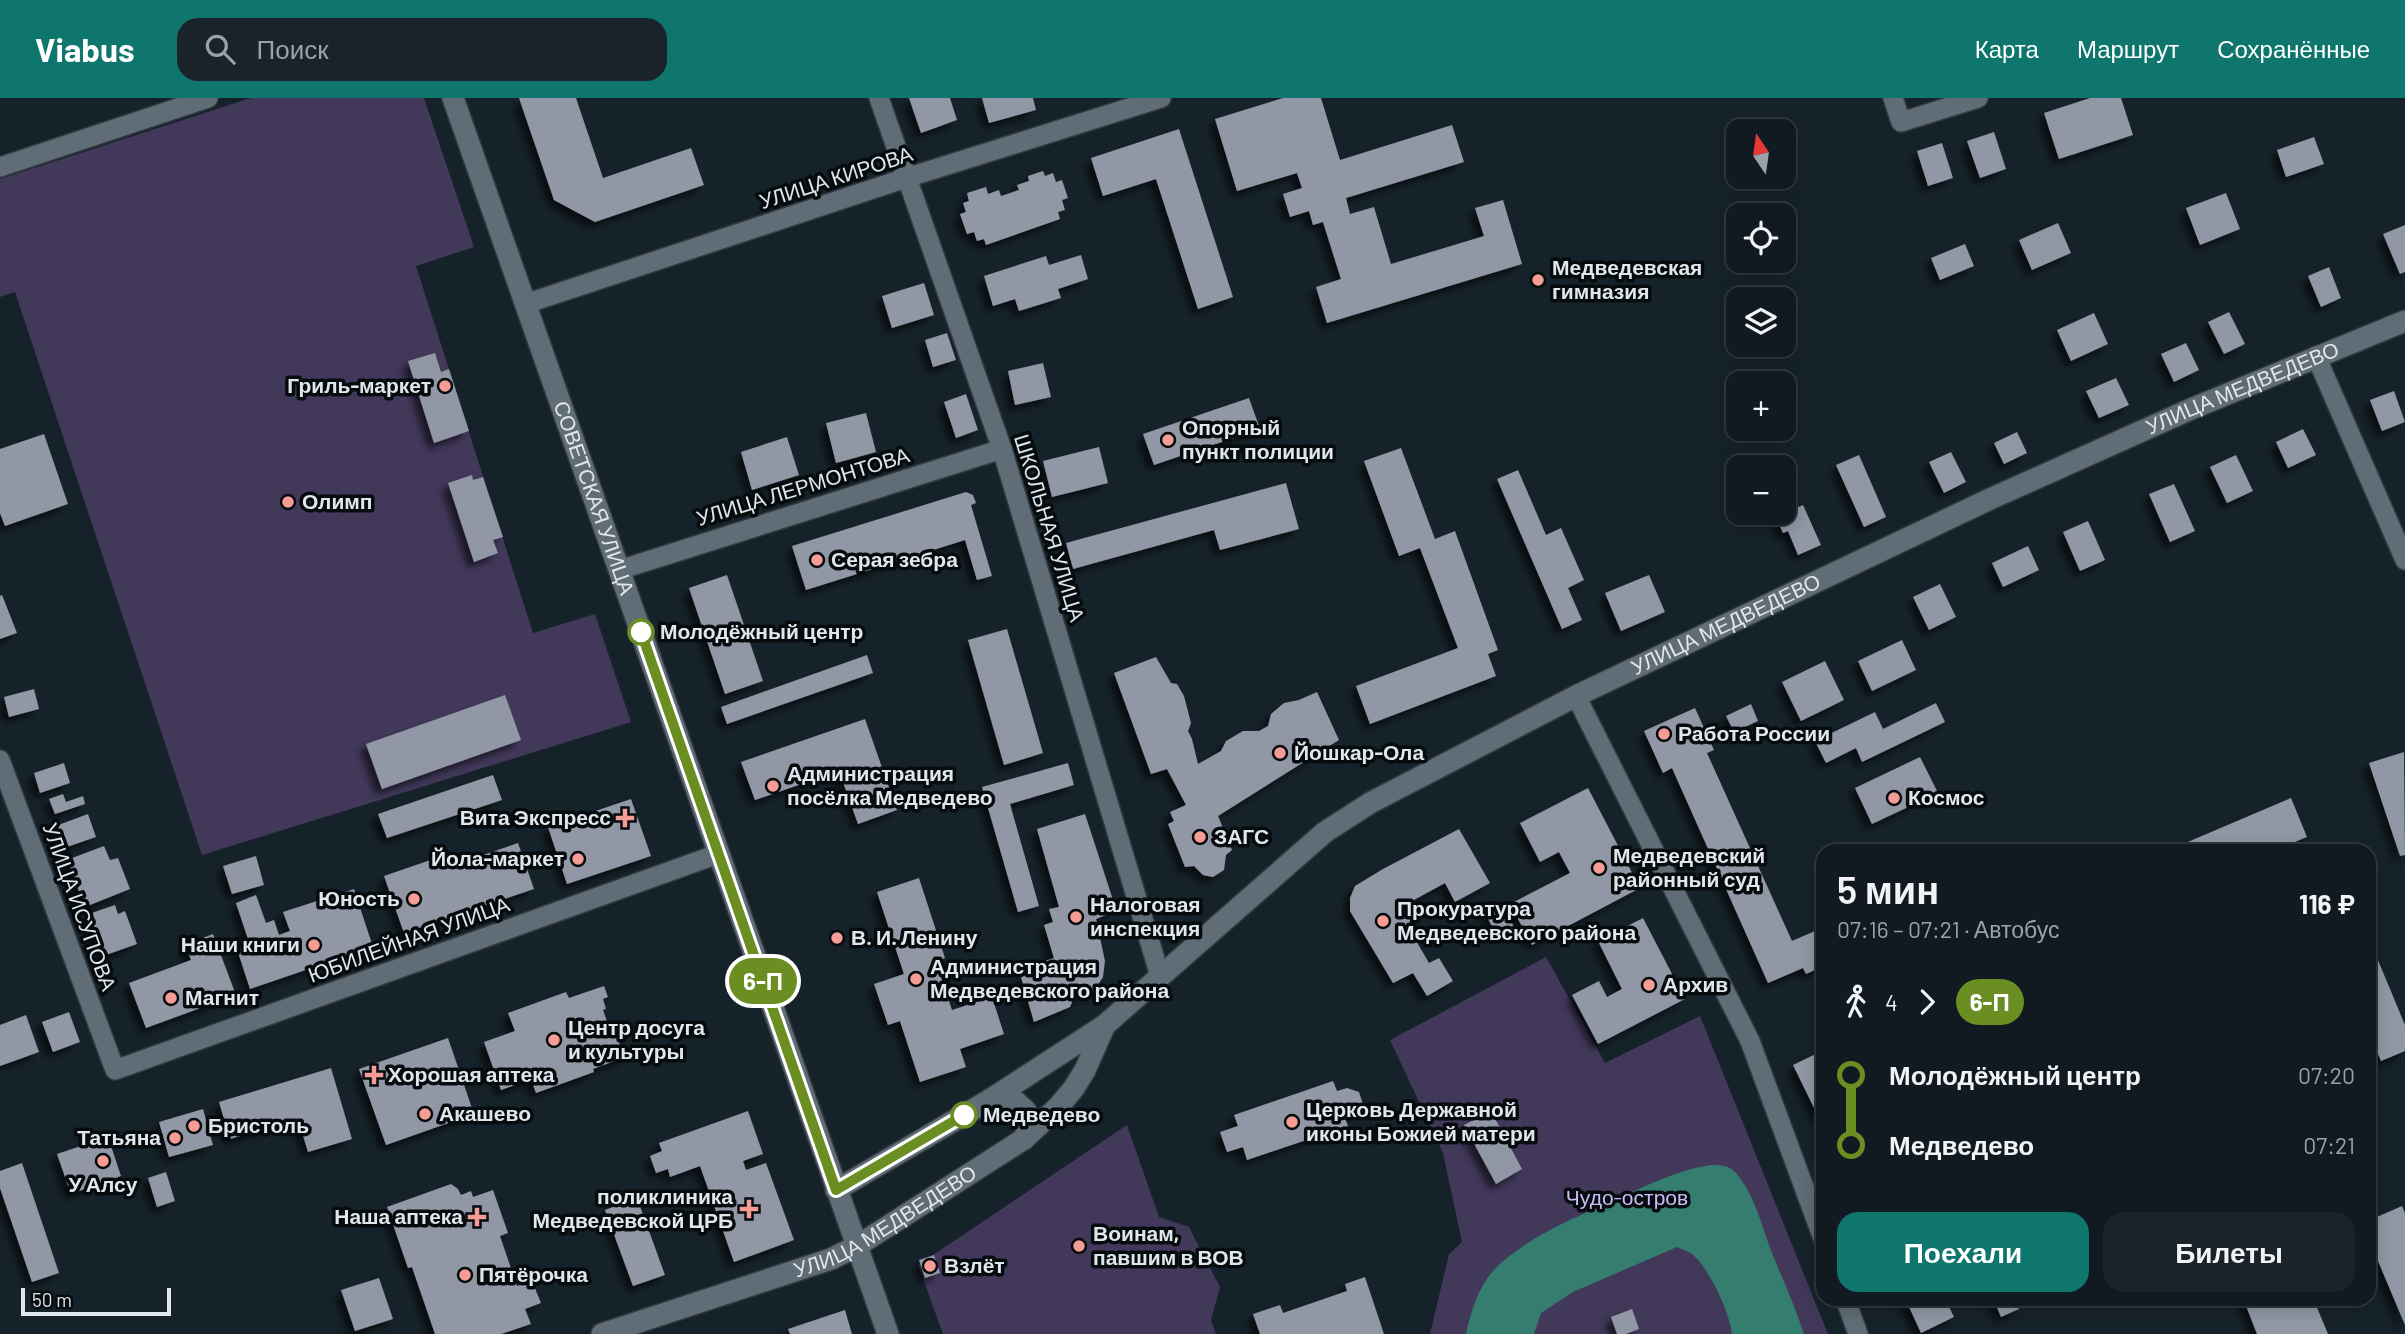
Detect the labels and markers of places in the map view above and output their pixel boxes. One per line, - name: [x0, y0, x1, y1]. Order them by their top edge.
- place label: Медведевская гимназия: [1552, 254, 1702, 303]
- marker: Медведевская гимназия: [1530, 272, 1546, 288]
- place label: Гриль-маркет: [287, 372, 431, 397]
- marker: Гриль-маркет: [437, 378, 453, 394]
- place label: Опорный пункт полиции: [1182, 414, 1334, 463]
- marker: Опорный пункт полиции: [1160, 432, 1176, 448]
- place label: Олимп: [302, 488, 373, 513]
- marker: Олимп: [280, 494, 296, 510]
- place label: Серая зебра: [831, 546, 958, 571]
- marker: Серая зебра: [809, 552, 825, 568]
- place label: Молодёжный центр: [660, 618, 863, 643]
- marker: Молодёжный центр: [628, 619, 654, 645]
- place label: Работа России: [1678, 720, 1830, 745]
- marker: Работа России: [1656, 726, 1672, 742]
- place label: Йошкар-Ола: [1294, 739, 1424, 764]
- marker: Йошкар-Ола: [1272, 745, 1288, 761]
- place label: Администрация посёлка Медведево: [787, 760, 993, 809]
- marker: Администрация посёлка Медведево: [765, 778, 781, 794]
- place label: Космос: [1908, 784, 1985, 809]
- marker: Космос: [1886, 790, 1902, 806]
- place label: Вита Экспресс: [460, 804, 611, 829]
- marker: Вита Экспресс: [617, 810, 633, 826]
- place label: ЗАГС: [1214, 823, 1269, 848]
- marker: ЗАГС: [1192, 829, 1208, 845]
- place label: Медведевский районный суд: [1613, 842, 1765, 891]
- place label: Йола-маркет: [431, 845, 564, 870]
- marker: Йола-маркет: [570, 851, 586, 867]
- marker: Медведевский районный суд: [1591, 860, 1607, 876]
- place label: Юность: [318, 885, 400, 910]
- marker: Юность: [406, 891, 422, 907]
- place label: Налоговая инспекция: [1090, 891, 1201, 940]
- place label: Прокуратура Медведевского района: [1397, 895, 1636, 944]
- marker: Налоговая инспекция: [1068, 909, 1084, 925]
- marker: Прокуратура Медведевского района: [1375, 913, 1391, 929]
- place label: В. И. Ленину: [851, 924, 978, 949]
- marker: В. И. Ленину: [829, 930, 845, 946]
- place label: Наши книги: [181, 931, 300, 956]
- marker: Наши книги: [306, 937, 322, 953]
- place label: Администрация Медведевского района: [930, 953, 1169, 1002]
- marker: Администрация Медведевского района: [908, 971, 924, 987]
- place label: Архив: [1663, 971, 1728, 996]
- marker: Архив: [1641, 977, 1657, 993]
- place label: Магнит: [185, 984, 259, 1009]
- marker: Магнит: [163, 990, 179, 1006]
- place label: Центр досуга и культуры: [568, 1014, 705, 1063]
- marker: Центр досуга и культуры: [546, 1032, 562, 1048]
- place label: Хорошая аптека: [388, 1061, 555, 1086]
- marker: Хорошая аптека: [366, 1067, 382, 1083]
- place label: Церковь Державной иконы Божией матери: [1306, 1096, 1536, 1145]
- place label: Акашево: [439, 1100, 531, 1125]
- place label: Медведево: [983, 1101, 1100, 1126]
- marker: Медведево: [951, 1102, 977, 1128]
- marker: Акашево: [417, 1106, 433, 1122]
- place label: Бристоль: [208, 1112, 309, 1137]
- marker: Церковь Державной иконы Божией матери: [1284, 1114, 1300, 1130]
- marker: Бристоль: [186, 1118, 202, 1134]
- place label: Татьяна: [77, 1124, 161, 1149]
- marker: Татьяна: [167, 1130, 183, 1146]
- marker: У Алсу: [95, 1153, 111, 1169]
- place label: У Алсу: [69, 1171, 138, 1196]
- place label: поликлиника Медведевской ЦРБ: [532, 1183, 733, 1232]
- marker: поликлиника Медведевской ЦРБ: [739, 1199, 759, 1219]
- place label: Наша аптека: [334, 1203, 463, 1228]
- marker: Наша аптека: [469, 1209, 485, 1225]
- place label: Воинам, павшим в ВОВ: [1093, 1220, 1244, 1269]
- marker: Воинам, павшим в ВОВ: [1071, 1238, 1087, 1254]
- place label: Взлёт: [944, 1252, 1005, 1277]
- marker: Взлёт: [922, 1258, 938, 1274]
- place label: Пятёрочка: [479, 1261, 588, 1286]
- marker: Пятёрочка: [457, 1267, 473, 1283]

